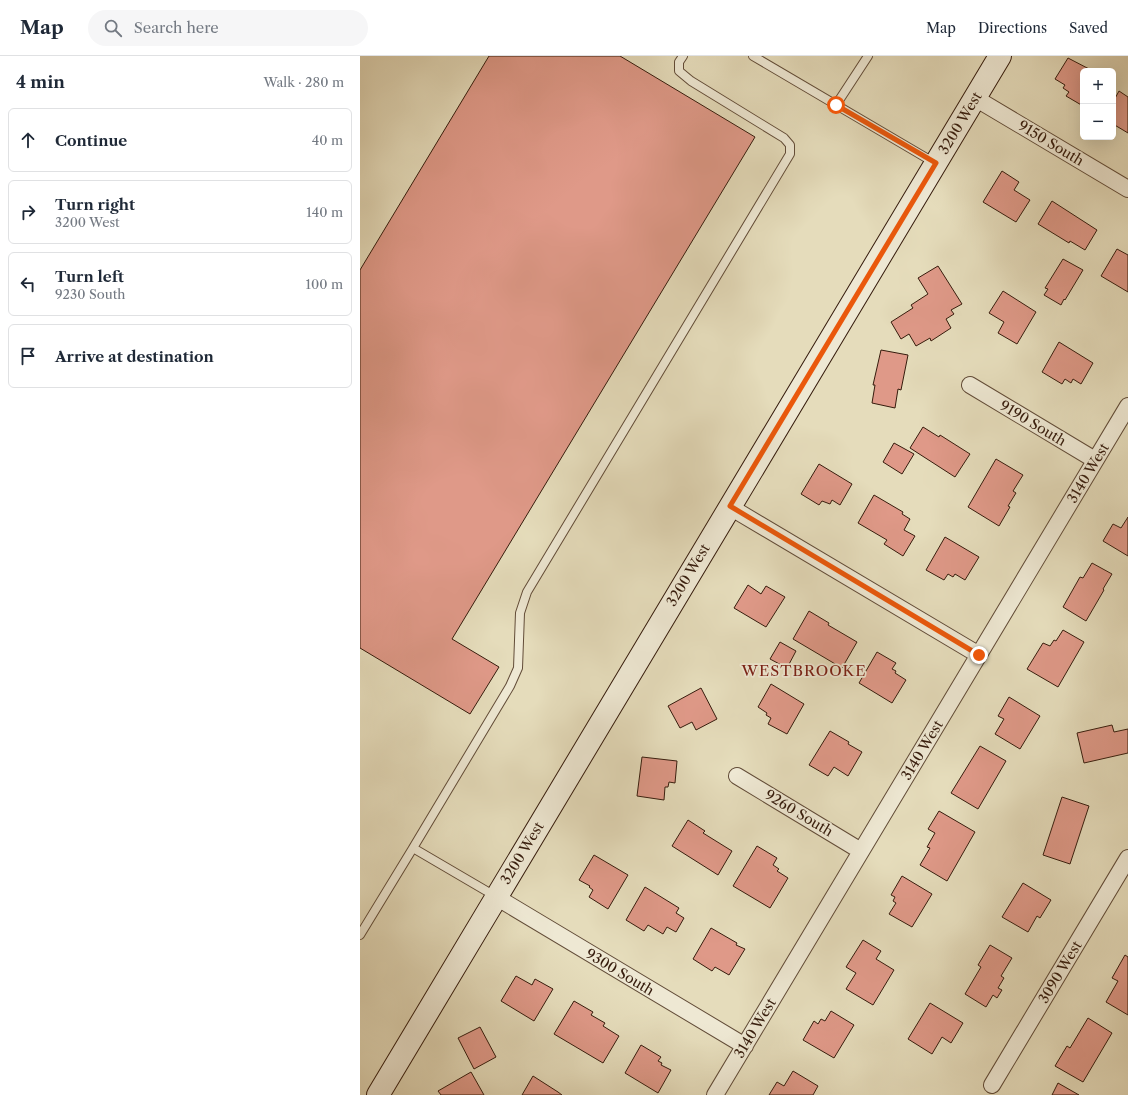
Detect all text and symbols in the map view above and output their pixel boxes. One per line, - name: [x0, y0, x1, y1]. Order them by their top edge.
- search box: [88, 10, 368, 46]
- text: Map: [20, 16, 64, 39]
- icon: search: [102, 17, 124, 39]
- text: Search here: [134, 18, 219, 37]
- text: Map: [926, 19, 956, 37]
- text: Directions: [978, 19, 1047, 37]
- text: Saved: [1069, 19, 1108, 37]
- map controls: [1080, 68, 1116, 140]
- button: +: [1080, 68, 1116, 104]
- text: 4 min: [16, 72, 65, 92]
- text: Walk · 280 m: [263, 74, 344, 90]
- street label: 3200 West: [934, 88, 986, 157]
- route start: [827, 96, 845, 114]
- button: −: [1080, 104, 1116, 140]
- street label: 9150 South: [1015, 116, 1087, 170]
- icon: ahead: [17, 129, 39, 151]
- text: Continue: [55, 131, 127, 150]
- text: 40 m: [312, 132, 343, 148]
- text: Turn right: [55, 195, 135, 214]
- icon: right: [17, 201, 39, 223]
- text: 140 m: [306, 204, 343, 220]
- text: 3200 West: [55, 214, 120, 230]
- text: Turn left: [55, 267, 124, 286]
- icon: left: [17, 273, 39, 295]
- text: 100 m: [305, 276, 343, 292]
- text: 9230 South: [55, 286, 125, 302]
- icon: arrive: [17, 345, 39, 367]
- text: Arrive at destination: [55, 347, 214, 366]
- street label: 9190 South: [997, 396, 1070, 450]
- street label: 3140 West: [1063, 440, 1113, 506]
- street label: 3200 West: [662, 540, 714, 609]
- route end: [970, 646, 988, 664]
- district label: WESTBROOKE: [740, 661, 867, 680]
- street label: 3140 West: [897, 717, 947, 783]
- street label: 9260 South: [762, 786, 837, 840]
- street label: 3200 West: [496, 818, 548, 887]
- street label: 3090 West: [1034, 937, 1086, 1007]
- street label: 9300 South: [582, 945, 658, 1000]
- street label: 3140 West: [730, 995, 780, 1061]

